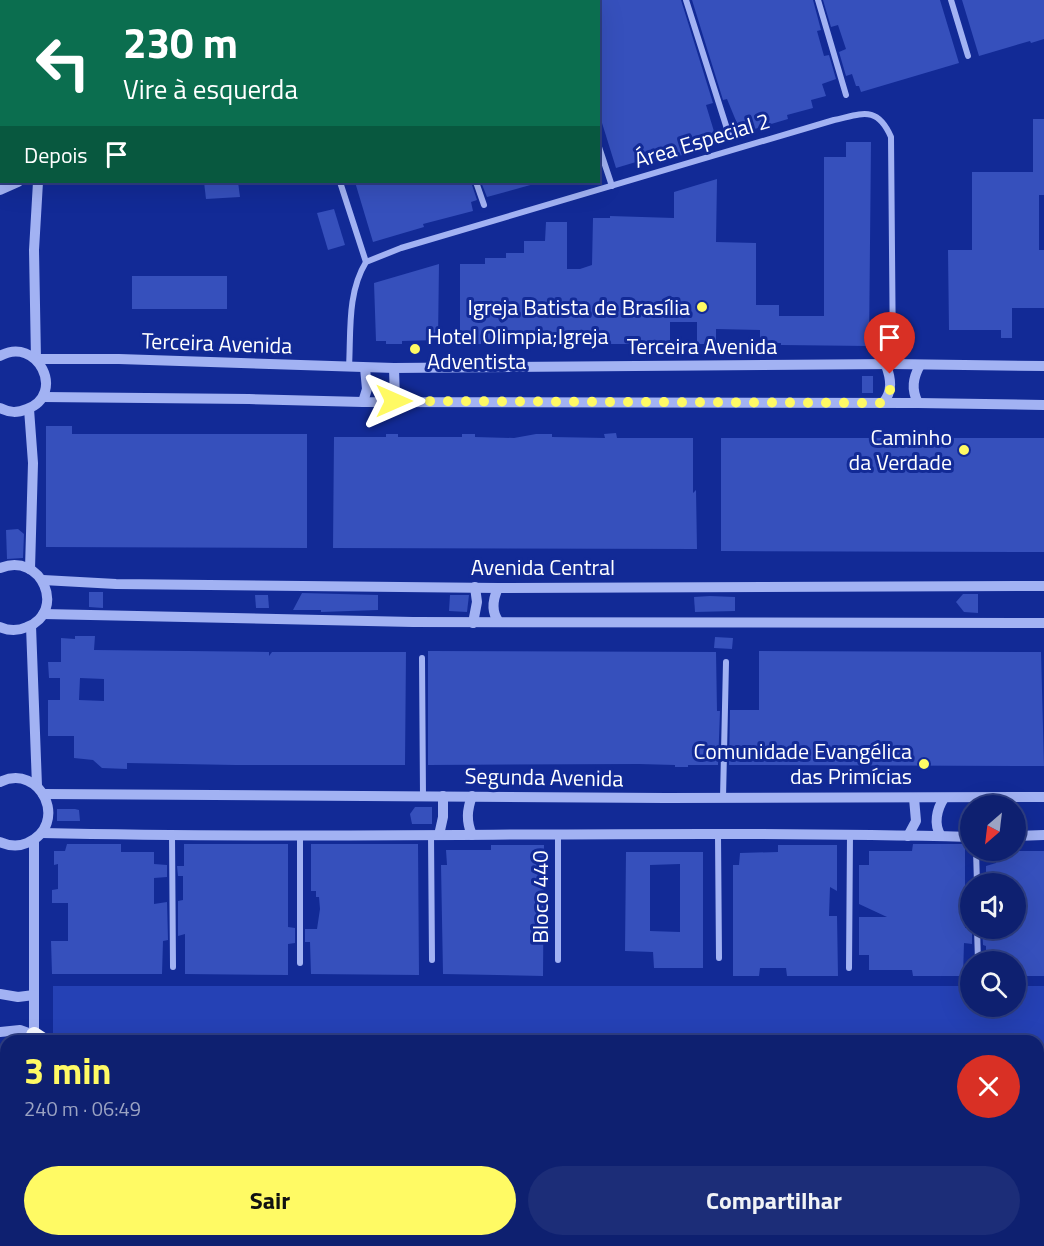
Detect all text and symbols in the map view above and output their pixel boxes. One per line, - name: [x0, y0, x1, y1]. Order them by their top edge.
- text: 230 m: [123, 10, 238, 74]
- icon: left: [24, 24, 102, 102]
- text: Vire à esquerda: [123, 68, 298, 109]
- street label: Área Especial 2: [630, 103, 774, 177]
- text: Depois: [24, 138, 88, 172]
- icon: arrive: [100, 138, 133, 171]
- place label: Igreja Batista de Brasília: [467, 290, 690, 324]
- marker: Igreja Batista de Brasília: [695, 300, 709, 314]
- pin: [864, 312, 915, 374]
- place label: Hotel Olimpia;Igreja Adventista: [427, 319, 609, 378]
- icon: arrive: [873, 321, 906, 354]
- street label: Terceira Avenida: [141, 323, 293, 363]
- street label: Terceira Avenida: [627, 329, 777, 363]
- marker: Hotel Olimpia;Igreja Adventista: [408, 342, 422, 356]
- position arrow: [362, 369, 426, 433]
- place label: Caminho da Verdade: [849, 420, 952, 479]
- marker: Caminho da Verdade: [957, 443, 971, 457]
- street label: Avenida Central: [471, 550, 615, 584]
- place label: Comunidade Evangélica das Primícias: [694, 734, 912, 793]
- marker: Comunidade Evangélica das Primícias: [917, 757, 931, 771]
- street label: Segunda Avenida: [464, 759, 624, 795]
- north arrow: [960, 795, 1026, 861]
- map controls: [960, 795, 1026, 1017]
- street label: Bloco 440: [523, 850, 557, 944]
- button: sound: [960, 873, 1026, 939]
- button: search: [960, 951, 1026, 1017]
- text: 3 min: [24, 1043, 111, 1098]
- button: close: [957, 1055, 1020, 1118]
- text: 240 m · 06:49: [24, 1093, 141, 1124]
- button: Sair: [24, 1166, 516, 1235]
- button: Compartilhar: [528, 1166, 1020, 1235]

